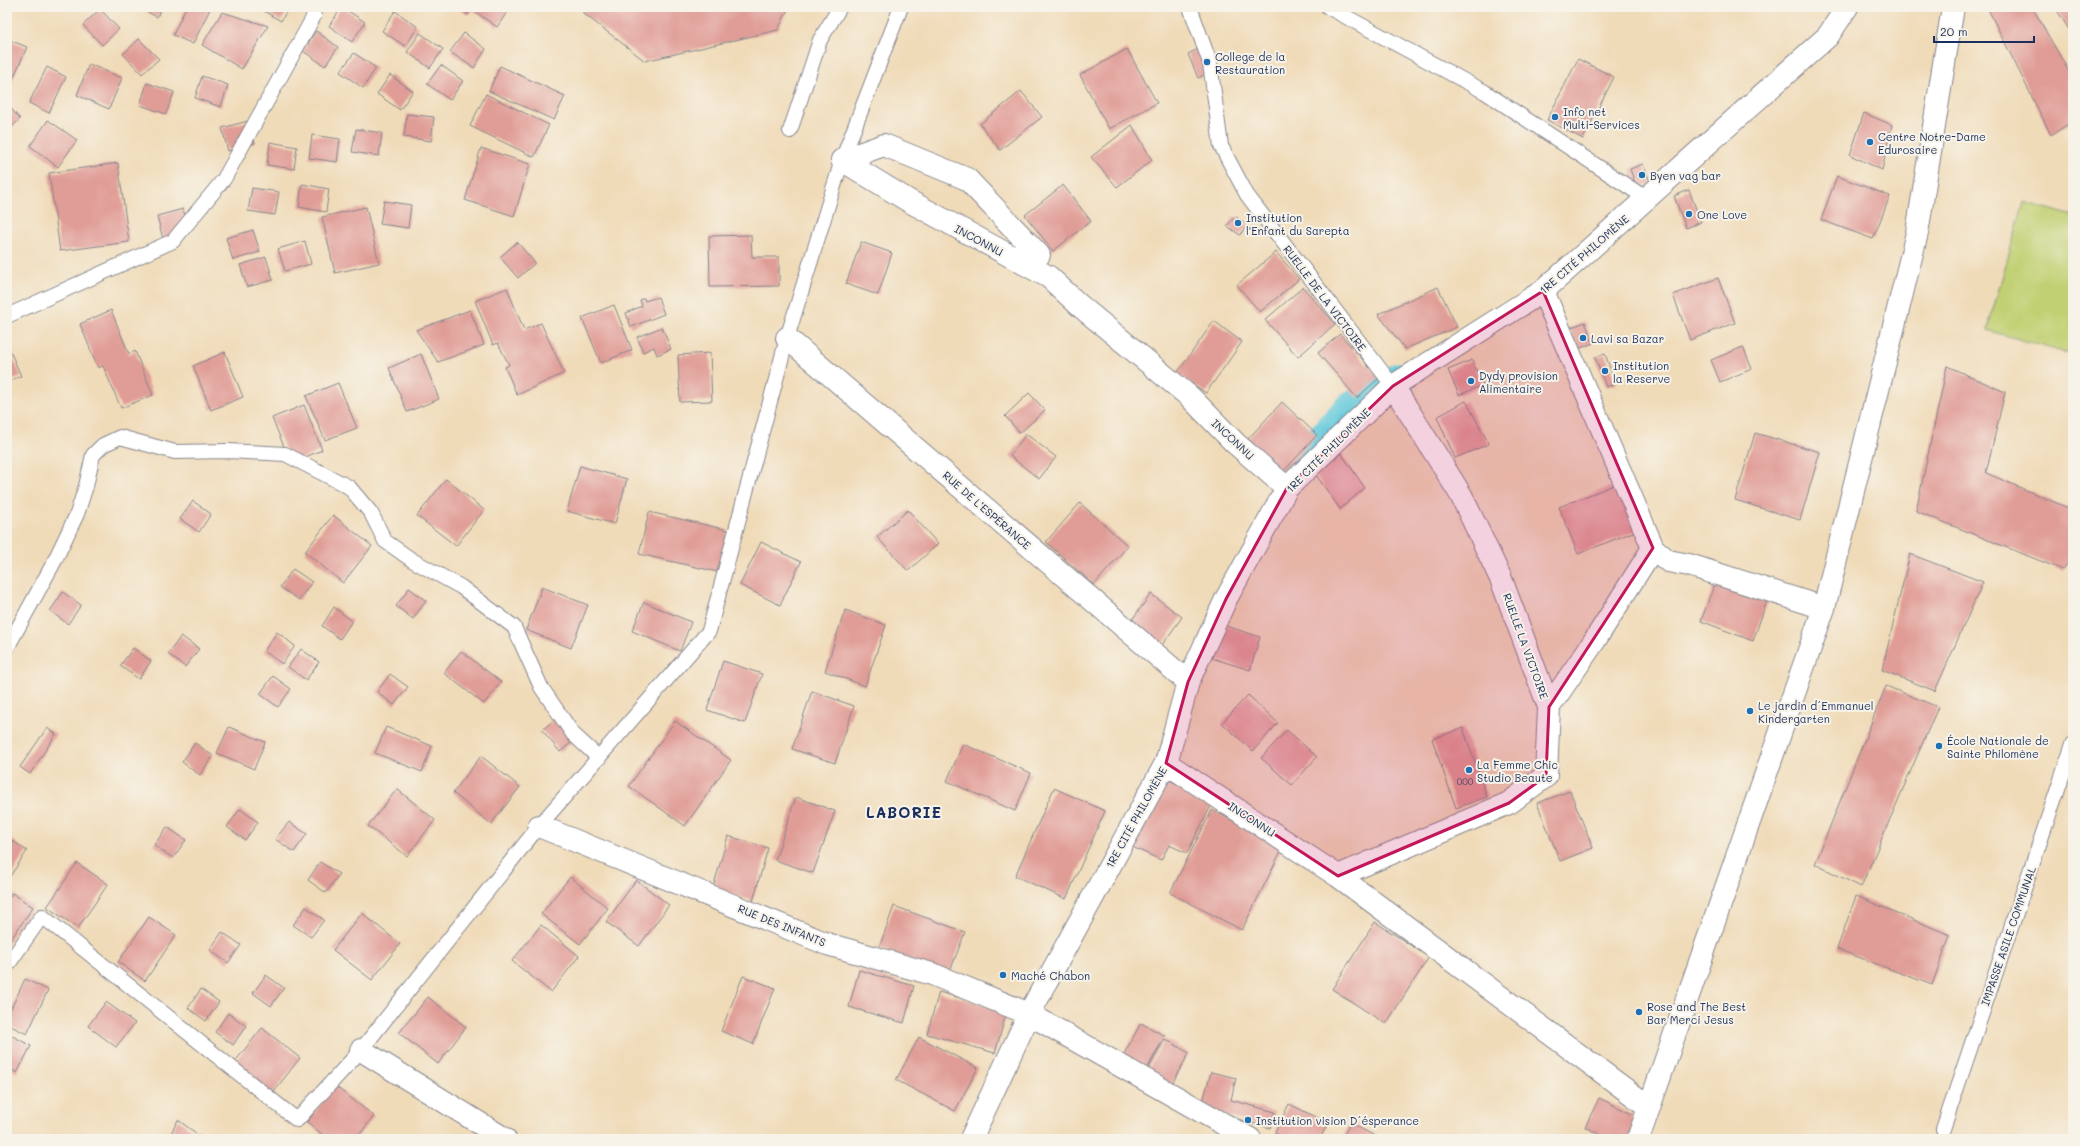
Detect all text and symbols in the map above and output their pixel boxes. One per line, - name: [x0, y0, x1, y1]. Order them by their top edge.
- scale bar: [1934, 18, 2034, 44]
- text: 20 m: [1940, 23, 1968, 39]
- place label: College de la Restauration: [1215, 49, 1285, 77]
- marker: College de la Restauration: [1202, 57, 1212, 67]
- place label: Info net Multi-Services: [1563, 104, 1640, 132]
- marker: Info net Multi-Services: [1550, 112, 1560, 122]
- place label: Centre Notre-Dame Edurosaire: [1878, 129, 1986, 157]
- marker: Centre Notre-Dame Edurosaire: [1865, 137, 1875, 147]
- place label: Byen vag bar: [1650, 168, 1721, 183]
- marker: Byen vag bar: [1637, 170, 1647, 180]
- place label: One Love: [1697, 207, 1747, 222]
- marker: One Love: [1684, 209, 1694, 219]
- place label: Institution l'Enfant du Sarepta: [1246, 210, 1350, 238]
- street label: 1RE CITÉ PHILOMÈNE: [1536, 211, 1632, 297]
- marker: Institution l'Enfant du Sarepta: [1233, 218, 1243, 228]
- street label: INCONNU: [952, 221, 1006, 259]
- street label: RUELLE DE LA VICTOIRE: [1280, 242, 1370, 354]
- place label: Lavi sa Bazar: [1591, 331, 1664, 346]
- marker: Lavi sa Bazar: [1578, 333, 1588, 343]
- place label: Institution la Reserve: [1613, 358, 1670, 386]
- marker: Institution la Reserve: [1600, 366, 1610, 376]
- place label: Dydy provision Alimentaire: [1479, 368, 1558, 396]
- marker: Dydy provision Alimentaire: [1466, 376, 1476, 386]
- street label: 1RE CITÉ PHILOMÈNE: [1282, 404, 1374, 496]
- street label: INCONNU: [1208, 415, 1258, 463]
- street label: RUE DE L’ESPÉRANCE: [940, 468, 1034, 552]
- street label: RUELLE LA VICTOIRE: [1500, 591, 1552, 701]
- place label: Le jardin d´Emmanuel Kindergarten: [1758, 698, 1874, 726]
- marker: Le jardin d´Emmanuel Kindergarten: [1745, 706, 1755, 716]
- place label: École Nationale de Sainte Philomène: [1947, 733, 2049, 761]
- marker: École Nationale de Sainte Philomène: [1934, 741, 1944, 751]
- place label: La Femme Chic Studio Beaute: [1477, 757, 1558, 785]
- street label: 1RE CITÉ PHILOMÈNE: [1102, 764, 1170, 870]
- marker: La Femme Chic Studio Beaute: [1464, 765, 1474, 775]
- house number: 000: [1457, 776, 1474, 787]
- street label: INCONNU: [1226, 798, 1278, 840]
- district label: LABORIE: [866, 802, 942, 822]
- street label: IMPASSE ASILE COMMUNAL: [1977, 864, 2039, 1008]
- street label: RUE DES INFANTS: [736, 900, 828, 950]
- place label: Maché Chabon: [1011, 968, 1090, 983]
- marker: Maché Chabon: [998, 970, 1008, 980]
- place label: Rose and The Best Bar Merci Jesus: [1647, 999, 1746, 1027]
- marker: Rose and The Best Bar Merci Jesus: [1634, 1007, 1644, 1017]
- place label: Institution vision D´ésperance: [1256, 1113, 1419, 1128]
- marker: Institution vision D´ésperance: [1243, 1115, 1253, 1125]

